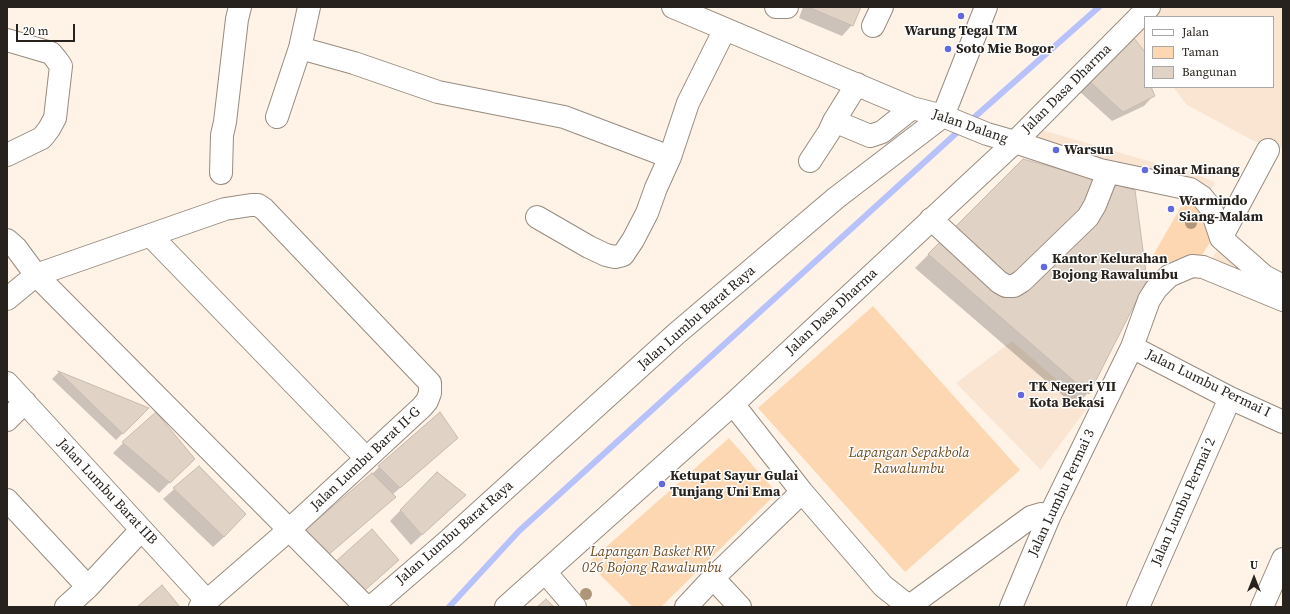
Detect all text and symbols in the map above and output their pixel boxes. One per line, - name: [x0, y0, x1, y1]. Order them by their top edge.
- marker: Warung Tegal TM: [956, 11, 966, 21]
- scale bar: [18, 16, 77, 42]
- legend: [1144, 16, 1274, 88]
- text: 20 m: [23, 23, 49, 39]
- place label: Warung Tegal TM: [905, 23, 1017, 39]
- text: Jalan: [1182, 24, 1209, 40]
- place label: Soto Mie Bogor: [956, 41, 1053, 57]
- street label: Jalan Dasa Dharma: [1019, 41, 1115, 137]
- marker: Soto Mie Bogor: [943, 44, 953, 54]
- text: Taman: [1182, 44, 1219, 60]
- text: Bangunan: [1182, 64, 1237, 80]
- street label: Jalan Dalang: [930, 106, 1010, 148]
- place label: Warsun: [1064, 142, 1114, 158]
- marker: Warsun: [1051, 145, 1061, 155]
- place label: Sinar Minang: [1153, 162, 1240, 178]
- marker: Sinar Minang: [1140, 165, 1150, 175]
- place label: Warmindo Siang-Malam: [1179, 193, 1263, 226]
- marker: Warmindo Siang-Malam: [1166, 204, 1176, 214]
- place label: Kantor Kelurahan Bojong Rawalumbu: [1052, 251, 1178, 284]
- marker: Kantor Kelurahan Bojong Rawalumbu: [1039, 262, 1049, 272]
- street label: Jalan Lumbu Barat Raya: [635, 263, 759, 373]
- street label: Jalan Dasa Dharma: [783, 265, 881, 359]
- street label: Jalan Lumbu Permai I: [1143, 347, 1273, 421]
- place label: TK Negeri VII Kota Bekasi: [1029, 379, 1116, 412]
- marker: TK Negeri VII Kota Bekasi: [1016, 390, 1026, 400]
- street label: Jalan Lumbu Barat II-G: [308, 404, 424, 514]
- street label: Jalan Lumbu Permai 3: [1025, 427, 1099, 559]
- street label: Jalan Lumbu Permai 2: [1148, 435, 1220, 569]
- street label: Jalan Lumbu Barat IIB: [54, 436, 160, 548]
- park label: Lapangan Sepakbola Rawalumbu: [849, 445, 969, 478]
- place label: Ketupat Sayur Gulai Tunjang Uni Ema: [670, 468, 798, 500]
- street label: Jalan Lumbu Barat Raya: [393, 478, 517, 588]
- marker: Ketupat Sayur Gulai Tunjang Uni Ema: [657, 479, 667, 489]
- park label: Lapangan Basket RW 026 Bojong Rawalumbu: [582, 544, 722, 576]
- north arrow: [1234, 558, 1274, 598]
- text: U: [1250, 558, 1258, 573]

